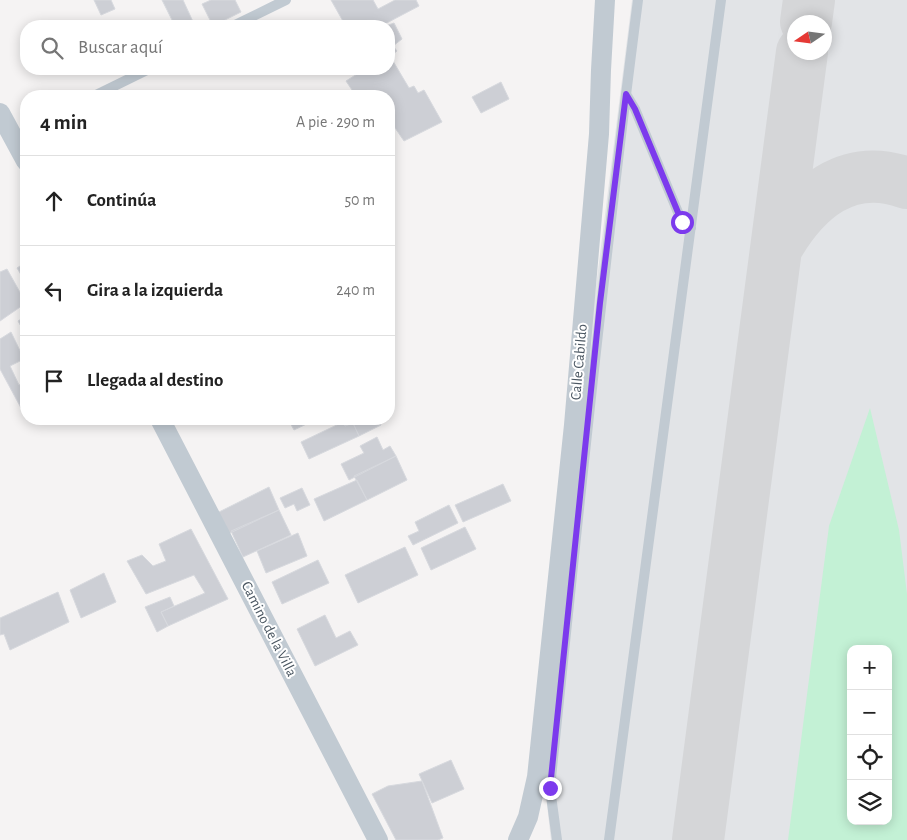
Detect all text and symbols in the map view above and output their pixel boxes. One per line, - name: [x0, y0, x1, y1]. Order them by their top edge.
- north arrow: [787, 15, 832, 60]
- search box: [20, 20, 395, 75]
- icon: search: [38, 34, 66, 62]
- text: Buscar aquí: [78, 38, 163, 57]
- text: 4 min: [40, 112, 87, 133]
- text: A pie · 290 m: [296, 114, 375, 130]
- icon: ahead: [40, 187, 68, 215]
- text: Continúa: [87, 191, 156, 210]
- text: 50 m: [344, 192, 375, 208]
- route start: [671, 211, 694, 234]
- icon: left: [40, 277, 68, 305]
- text: Gira a la izquierda: [87, 281, 223, 300]
- text: 240 m: [336, 282, 375, 298]
- street label: Calle Cabildo: [568, 323, 590, 401]
- icon: arrive: [40, 367, 68, 395]
- text: Llegada al destino: [87, 371, 224, 390]
- street label: Camino de la Villa: [239, 579, 299, 679]
- map controls: [847, 645, 892, 825]
- button: +: [847, 645, 892, 690]
- button: −: [847, 690, 892, 735]
- button: locate: [847, 735, 892, 780]
- route end: [539, 777, 562, 800]
- button: layers: [847, 780, 892, 825]

